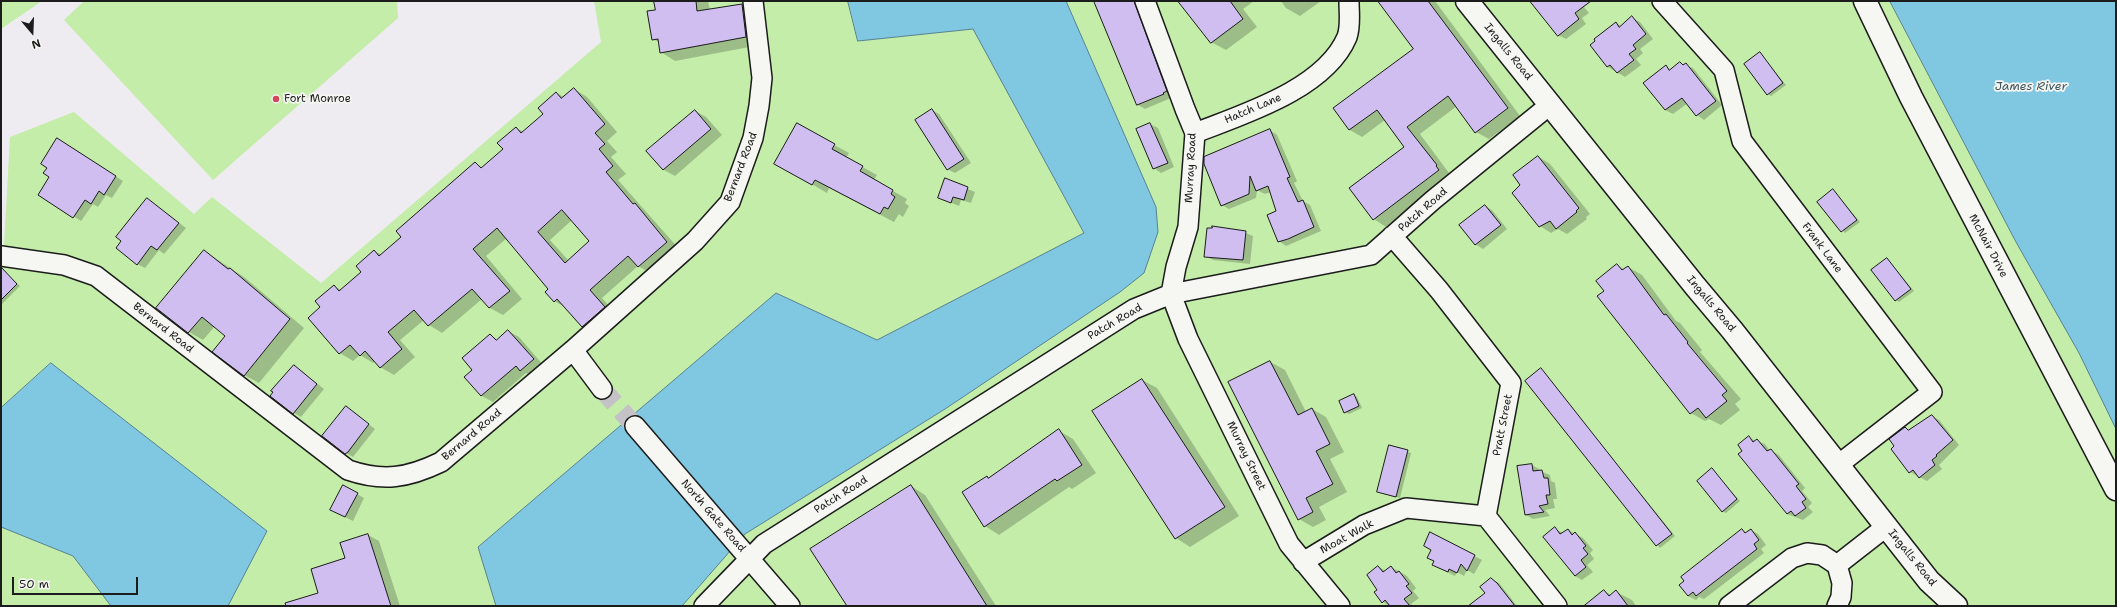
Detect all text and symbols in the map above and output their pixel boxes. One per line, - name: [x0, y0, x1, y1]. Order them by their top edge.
- north arrow: [12, 12, 52, 52]
- street label: Ingalls Road: [1481, 21, 1535, 83]
- text: N: [30, 35, 43, 52]
- water label: James River: [1995, 80, 2067, 94]
- street label: Hatch Lane: [1222, 91, 1284, 127]
- place label: Fort Monroe: [284, 92, 351, 106]
- marker: Fort Monroe: [271, 94, 281, 104]
- street label: Bernard Road: [722, 130, 760, 204]
- street label: Murray Road: [1183, 132, 1199, 204]
- street label: Patch Road: [1396, 185, 1450, 235]
- street label: McNair Drive: [1966, 212, 2010, 280]
- street label: Frank Lane: [1799, 220, 1845, 276]
- street label: Ingalls Road: [1684, 273, 1738, 335]
- street label: Bernard Road: [130, 300, 196, 356]
- street label: Patch Road: [1085, 301, 1145, 343]
- street label: Pratt Street: [1491, 393, 1515, 457]
- street label: Bernard Road: [440, 406, 504, 464]
- street label: Murray Street: [1224, 419, 1268, 493]
- street label: Patch Road: [812, 473, 870, 517]
- street label: North Gate Road: [678, 477, 748, 555]
- street label: Moat Walk: [1318, 517, 1376, 557]
- street label: Ingalls Road: [1885, 527, 1939, 589]
- scale bar: [14, 569, 140, 595]
- text: 50 m: [19, 576, 49, 592]

